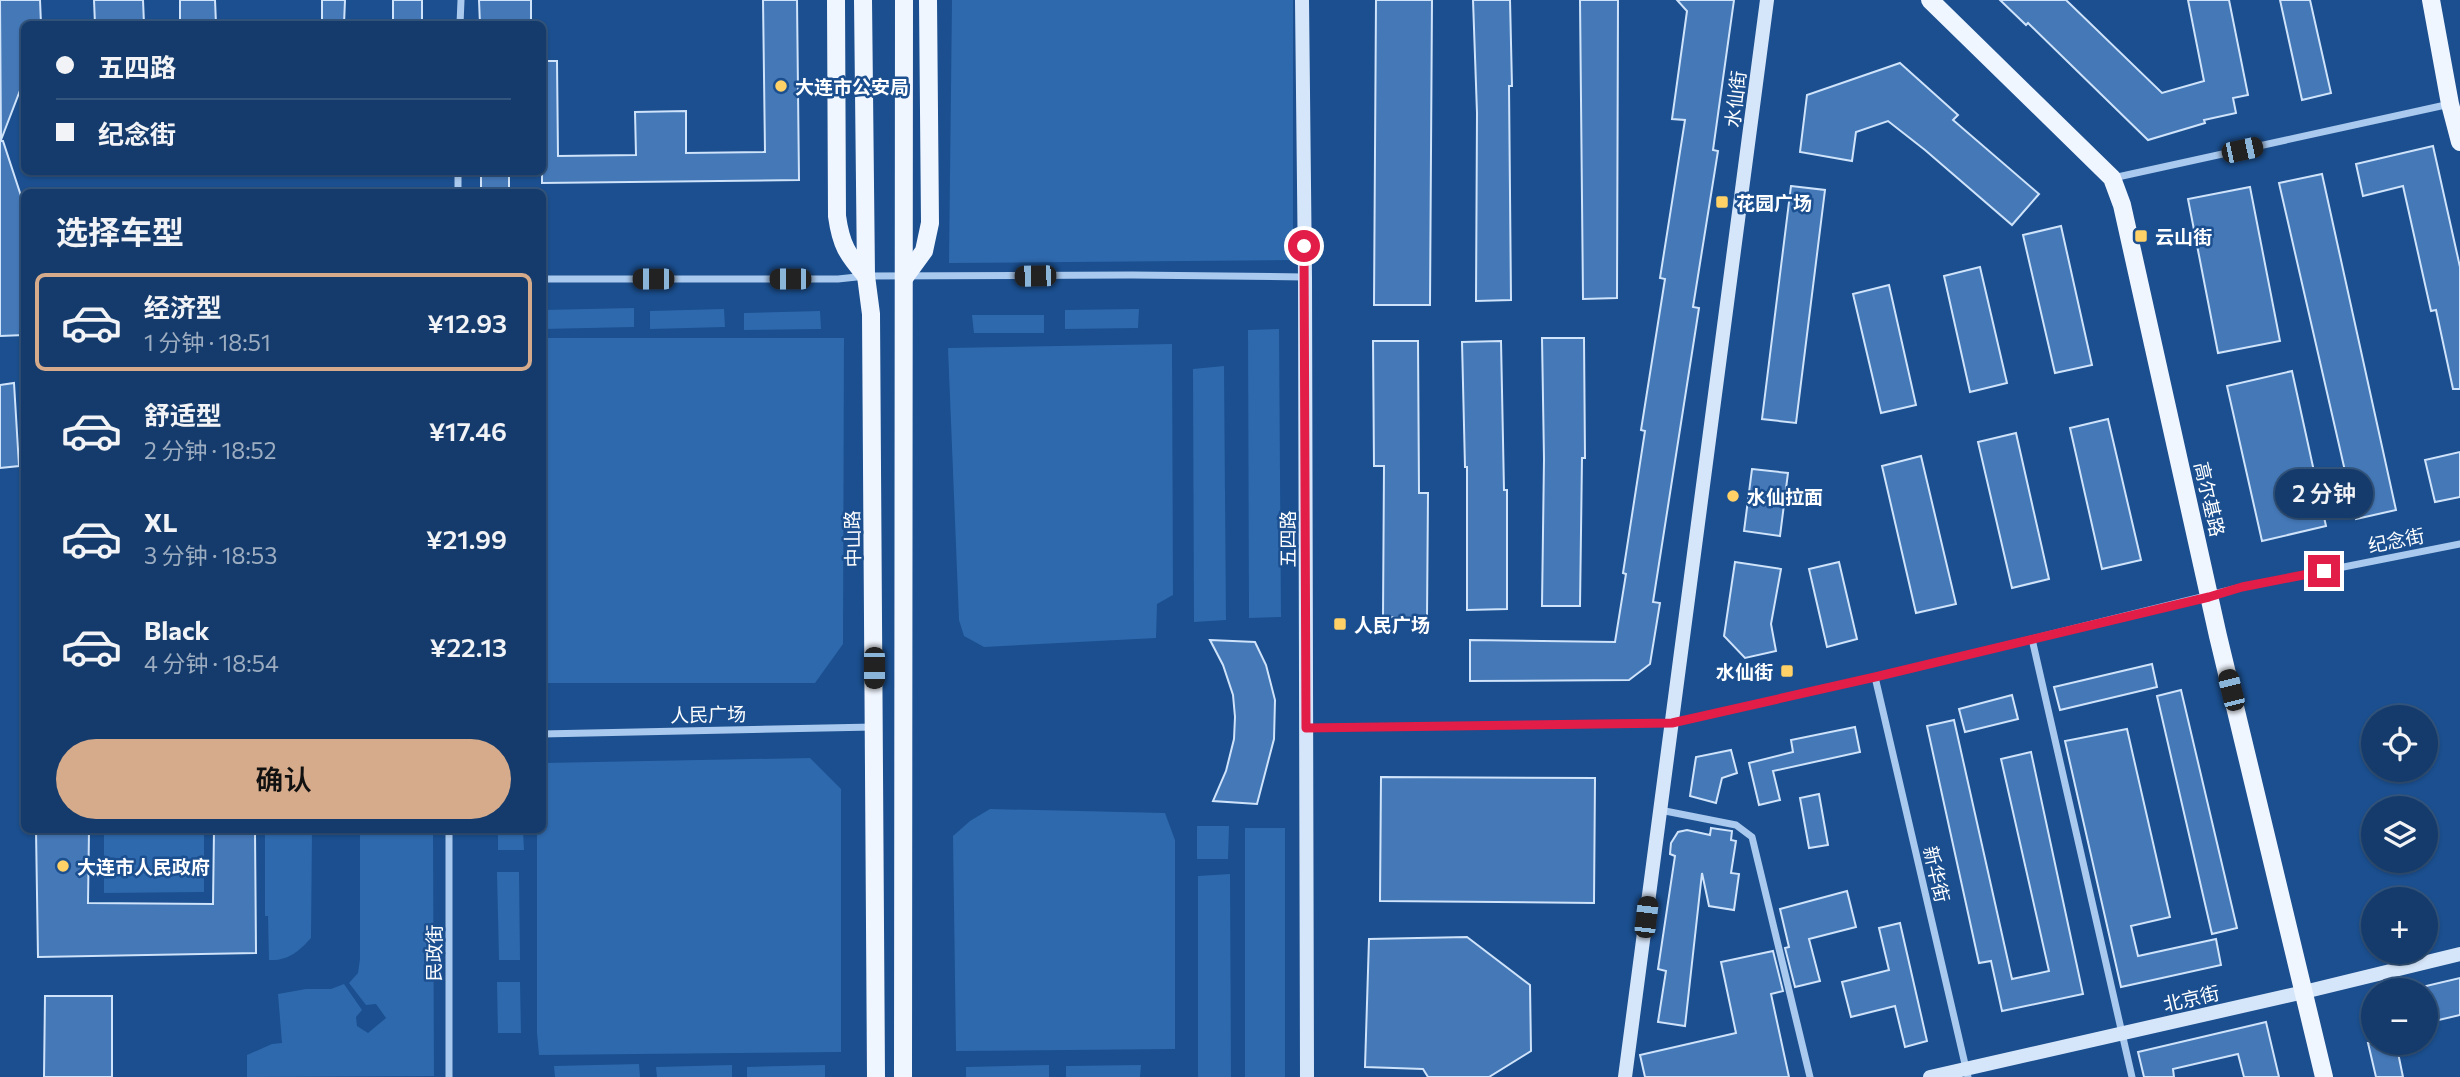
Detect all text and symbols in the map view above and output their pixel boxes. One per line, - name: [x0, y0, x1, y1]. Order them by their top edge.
- text: 五四路: [98, 51, 176, 82]
- street label: 水仙街: [1720, 69, 1750, 129]
- place label: 大连市公安局: [795, 75, 909, 98]
- marker: 大连市公安局: [773, 78, 789, 94]
- text: 纪念街: [98, 118, 176, 149]
- car: [2220, 135, 2265, 165]
- place label: 花园广场: [1736, 191, 1812, 214]
- marker: 花园广场: [1714, 194, 1730, 210]
- text: 选择车型: [56, 211, 184, 251]
- place label: 云山街: [2155, 225, 2212, 248]
- marker: 云山街: [2133, 228, 2149, 244]
- route start: [1288, 230, 1320, 262]
- car: [1014, 265, 1057, 287]
- car: [633, 269, 675, 290]
- car: [770, 269, 812, 290]
- icon: car: [60, 291, 123, 354]
- text: 经济型: [144, 291, 222, 322]
- text: ¥12.93: [427, 307, 507, 338]
- text: 1 分钟 · 18:51: [144, 328, 271, 356]
- icon: car: [60, 399, 123, 462]
- text: 舒适型: [144, 399, 222, 430]
- text: ¥17.46: [429, 415, 507, 446]
- text: 2 分钟 · 18:52: [144, 436, 277, 464]
- street label: 高尔基路: [2190, 459, 2230, 539]
- callout: 2 分钟: [2275, 470, 2373, 518]
- text: 2 分钟: [2292, 479, 2356, 507]
- place label: 水仙拉面: [1747, 485, 1823, 508]
- marker: 水仙拉面: [1725, 488, 1741, 504]
- text: XL: [144, 506, 178, 537]
- icon: car: [60, 507, 123, 570]
- street label: 中山路: [840, 510, 864, 568]
- street label: 五四路: [1276, 510, 1299, 568]
- text: ¥21.99: [426, 523, 507, 554]
- street label: 纪念街: [2366, 523, 2426, 557]
- text: 3 分钟 · 18:53: [144, 541, 277, 569]
- route end: [2308, 555, 2340, 587]
- place label: 人民广场: [1354, 613, 1430, 636]
- text: Black: [144, 614, 210, 645]
- icon: car: [60, 615, 123, 678]
- marker: 人民广场: [1332, 616, 1348, 632]
- text: ¥22.13: [430, 631, 507, 662]
- car: [864, 647, 885, 689]
- text: 4 分钟 · 18:54: [144, 649, 279, 677]
- place label: 水仙街: [1716, 660, 1773, 683]
- marker: 水仙街: [1779, 663, 1795, 679]
- car: [2216, 667, 2247, 713]
- street label: 人民广场: [670, 702, 746, 726]
- map controls: [2361, 705, 2438, 1055]
- button: locate: [2361, 705, 2438, 782]
- button: 确认: [56, 739, 511, 819]
- button: layers: [2361, 796, 2438, 873]
- street label: 新华街: [1919, 844, 1955, 904]
- place label: 大连市人民政府: [77, 855, 210, 878]
- marker: 大连市人民政府: [55, 858, 71, 874]
- button: +: [2361, 887, 2438, 964]
- car: [1634, 895, 1659, 939]
- street label: 民政街: [422, 924, 445, 982]
- button: −: [2361, 978, 2438, 1055]
- street label: 北京街: [2161, 980, 2221, 1016]

